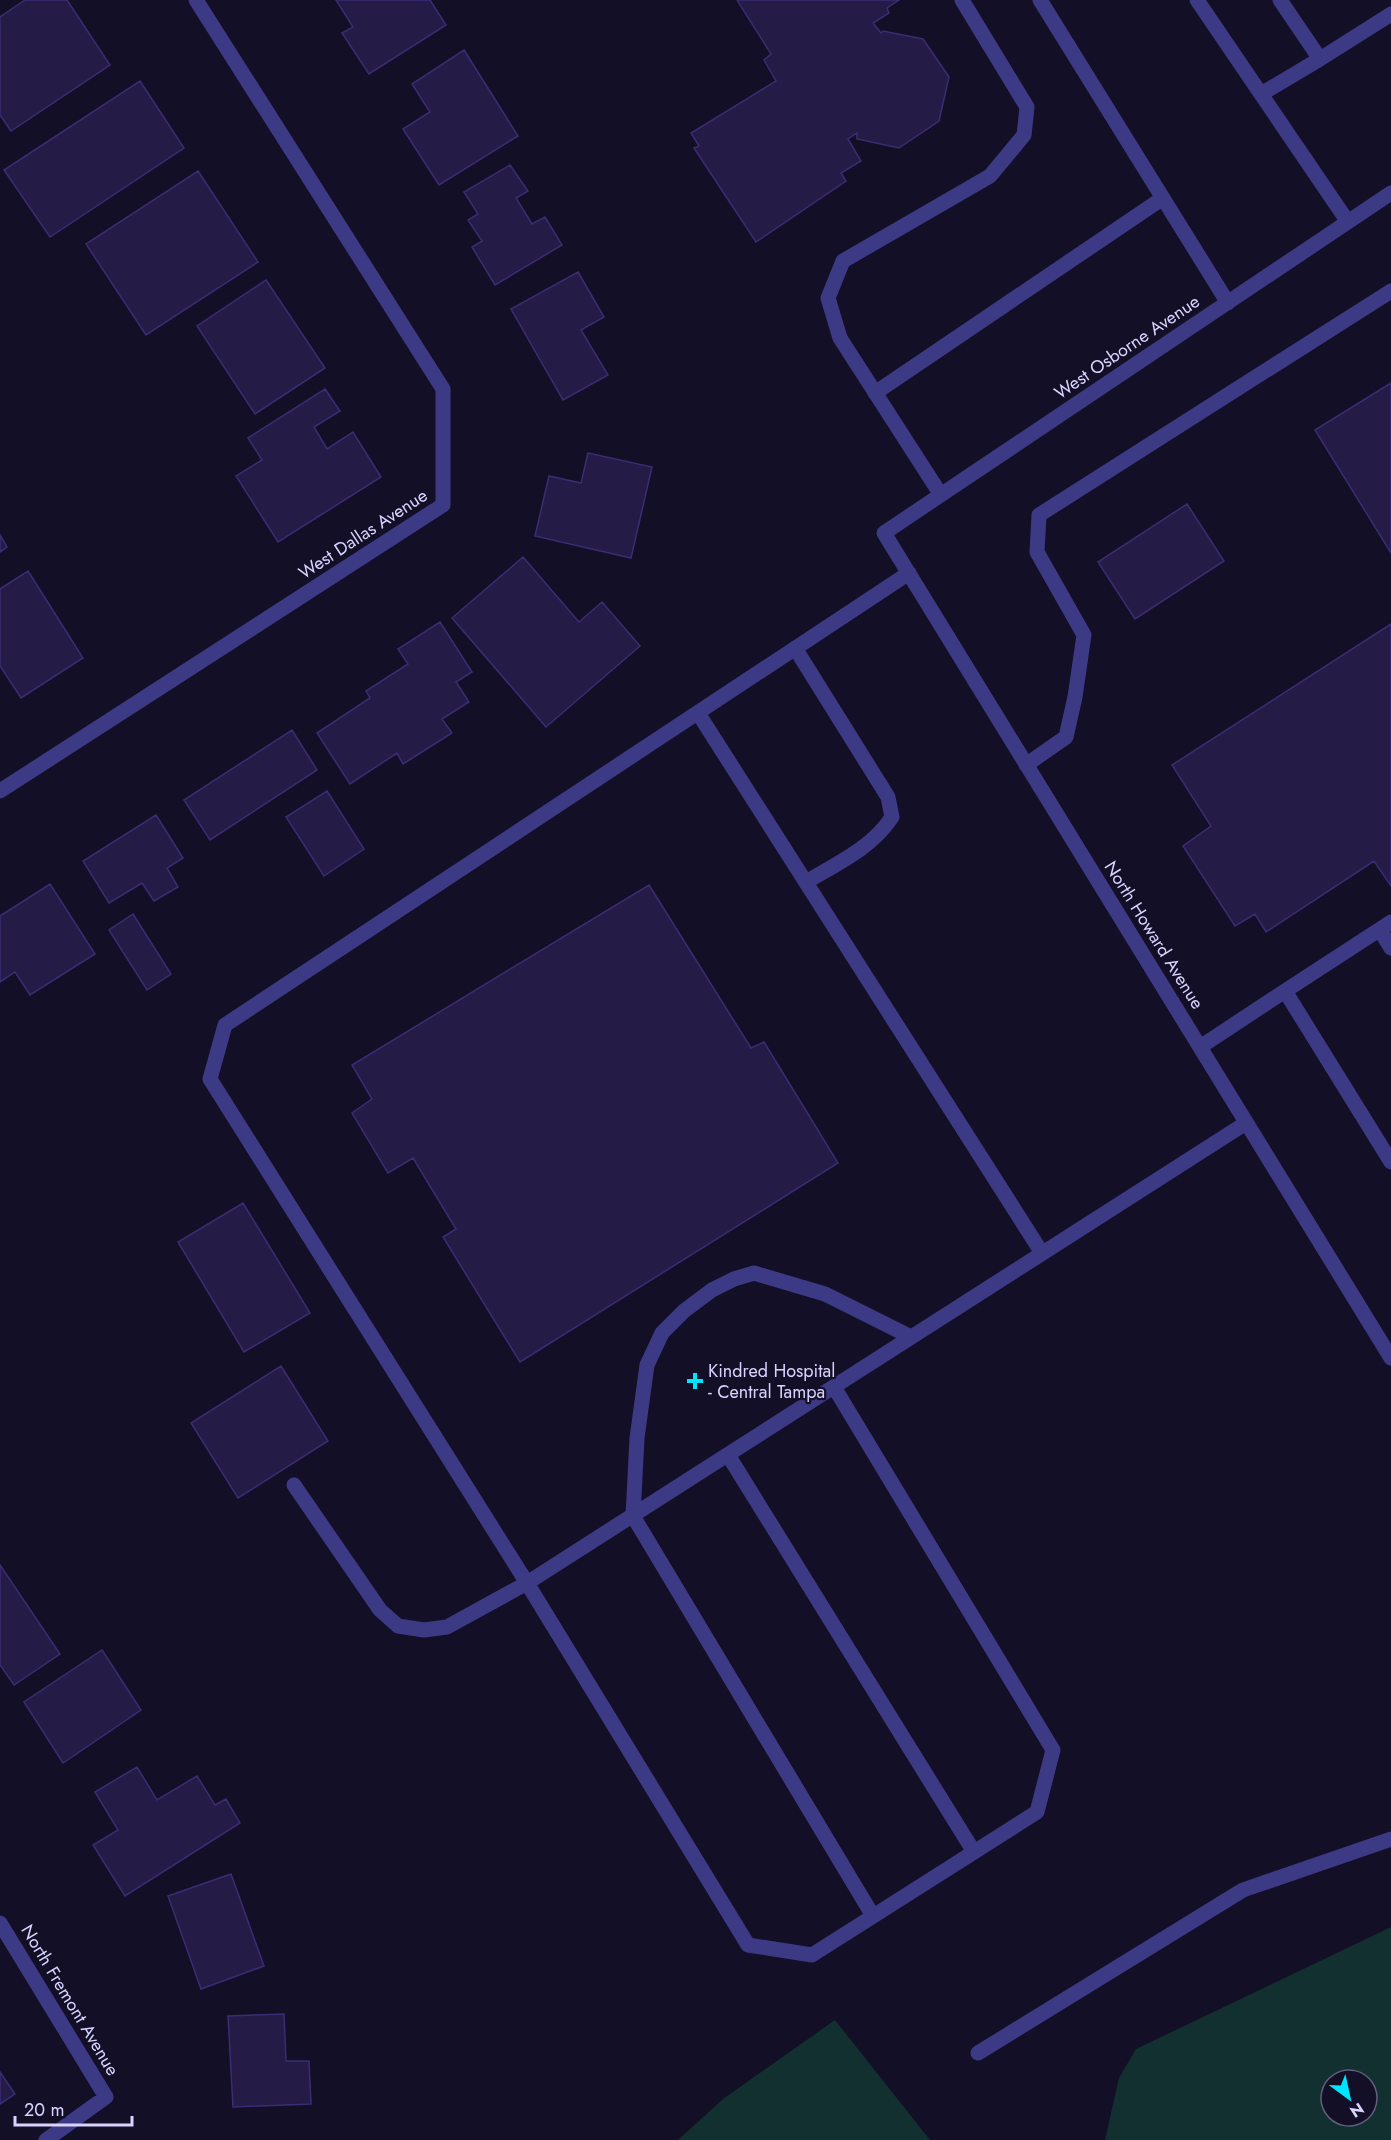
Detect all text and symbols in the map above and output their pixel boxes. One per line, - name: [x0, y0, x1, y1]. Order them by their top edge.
- street label: West Osborne Avenue: [1049, 289, 1205, 405]
- street label: West Dallas Avenue: [293, 482, 433, 586]
- street label: North Howard Avenue: [1098, 856, 1210, 1014]
- place label: Kindred Hospital - Central Tampa: [708, 1358, 835, 1405]
- marker: Kindred Hospital - Central Tampa: [686, 1372, 704, 1390]
- street label: North Fremont Avenue: [15, 1920, 125, 2080]
- north arrow: [1319, 2068, 1379, 2128]
- scale bar: [15, 2089, 132, 2127]
- text: 20 m: [24, 2097, 64, 2123]
- text: N: [1345, 2097, 1368, 2123]

